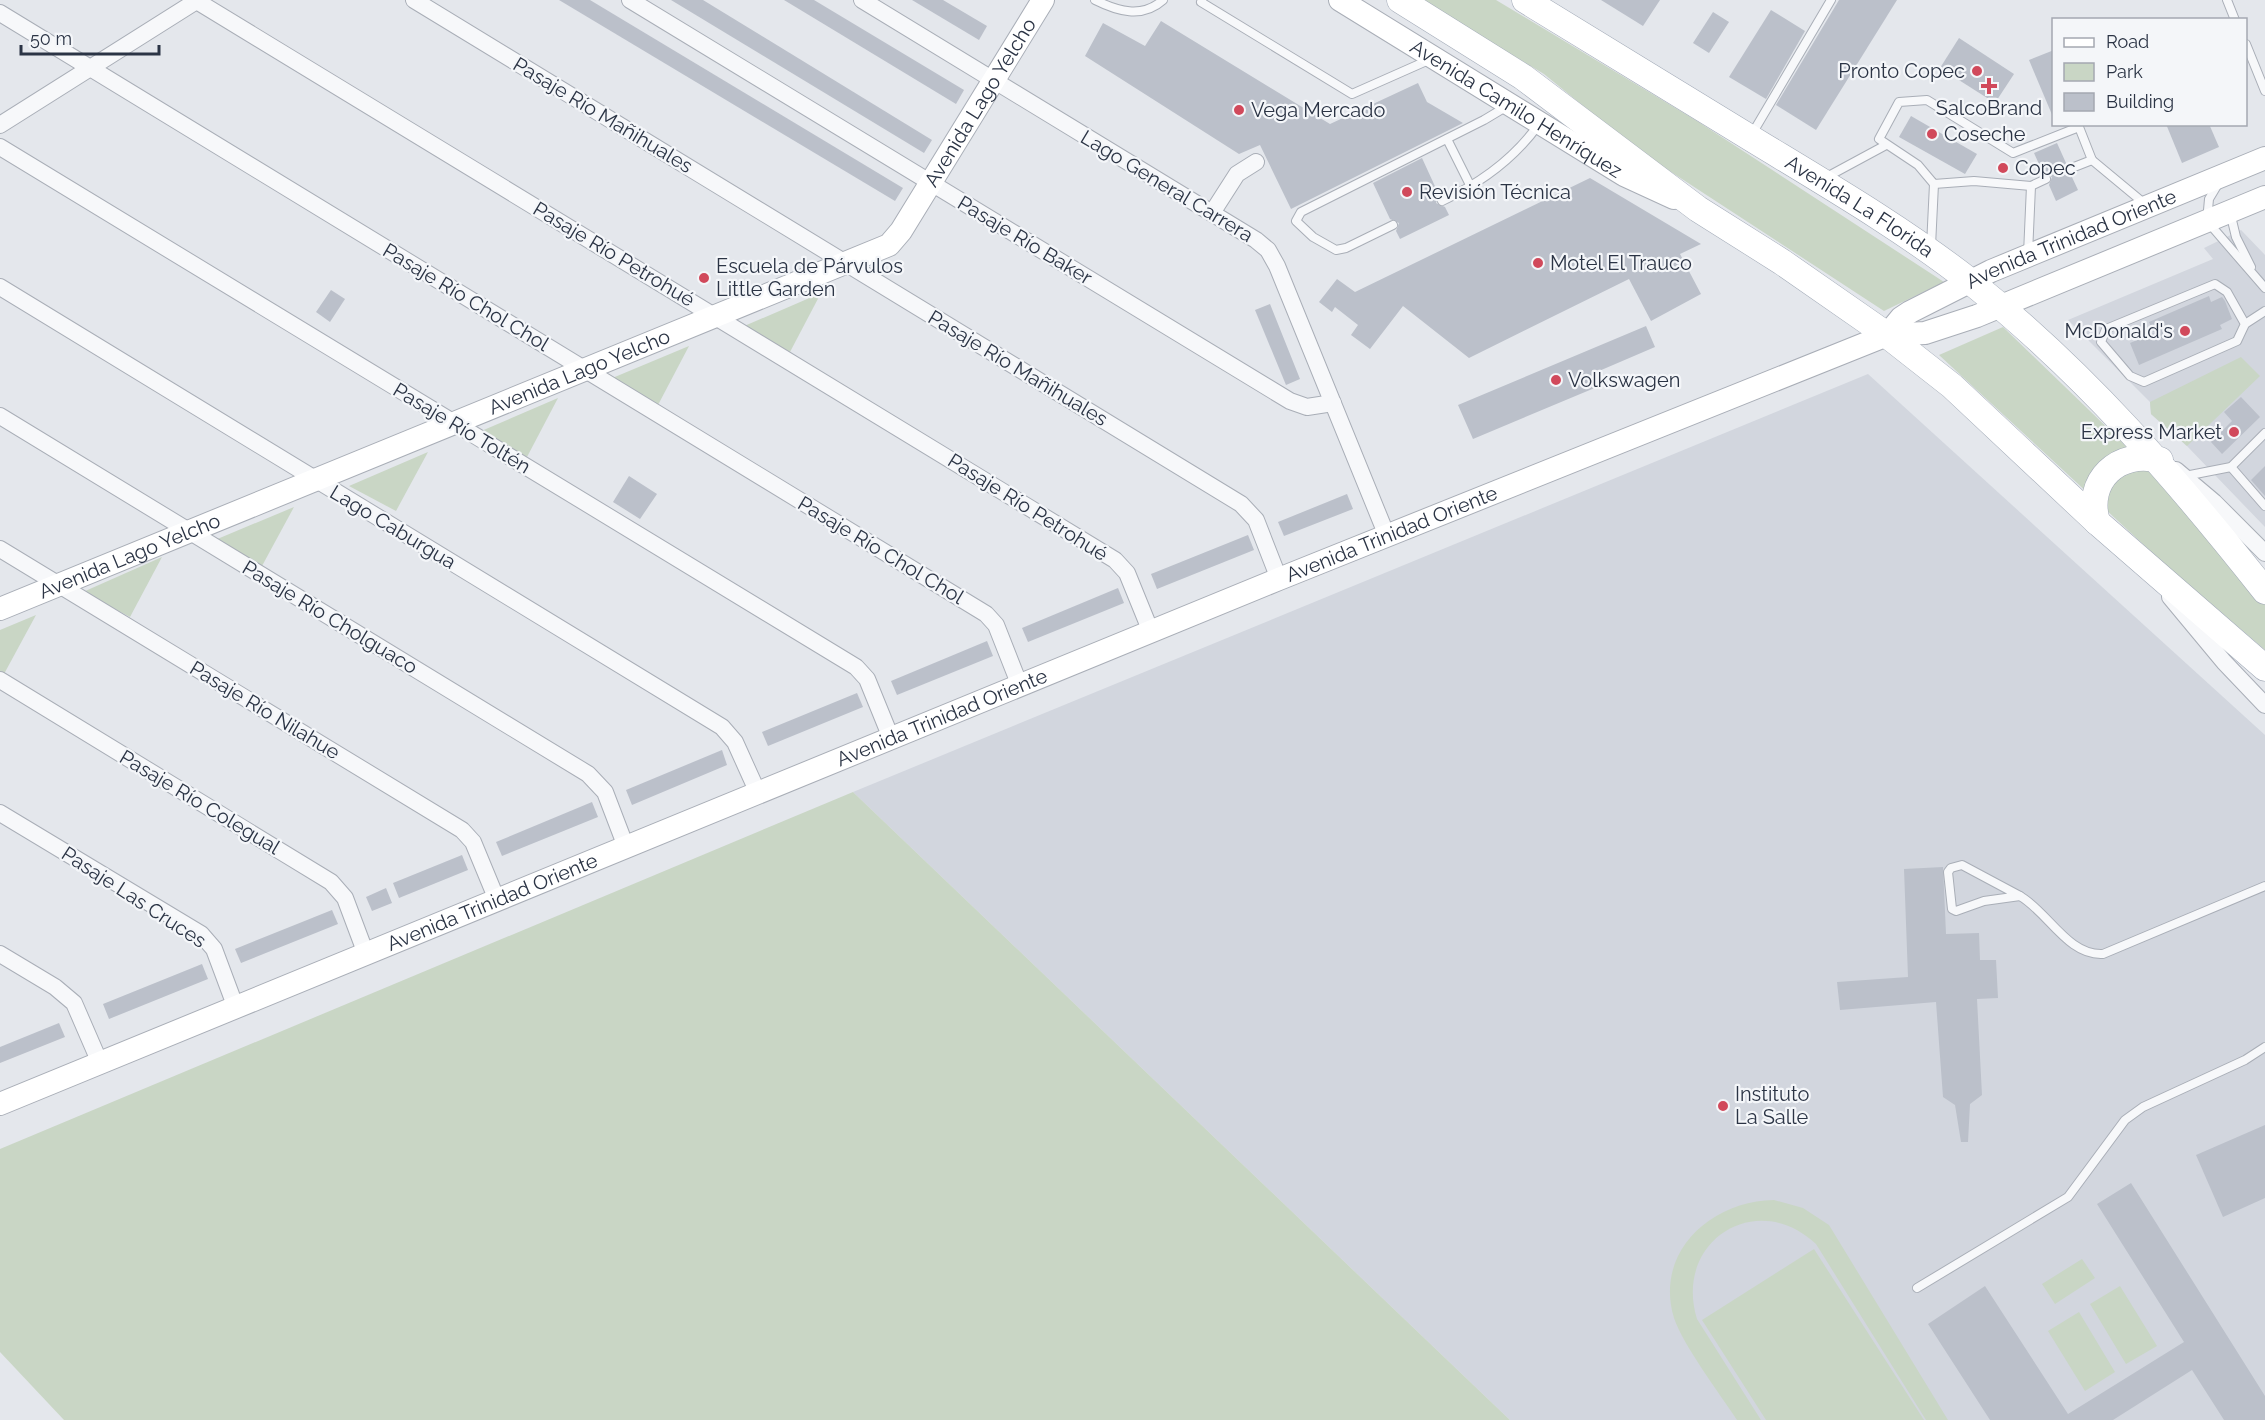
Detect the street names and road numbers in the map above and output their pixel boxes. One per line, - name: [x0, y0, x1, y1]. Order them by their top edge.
- street label: Avenida Lago Yelcho: [919, 14, 1041, 191]
- street label: Avenida Camilo Henríquez: [1406, 34, 1627, 183]
- street label: Pasaje Río Mañihuales: [509, 52, 697, 178]
- street label: Lago General Carrera: [1076, 125, 1258, 247]
- street label: Avenida La Florida: [1781, 150, 1938, 262]
- street label: Avenida Trinidad Oriente: [1962, 184, 2180, 294]
- street label: Pasaje Río Baker: [953, 190, 1097, 290]
- street label: Pasaje Río Petrohué: [529, 196, 699, 312]
- street label: Pasaje Río Chol Chol: [379, 238, 554, 356]
- street label: Pasaje Río Mañihuales: [924, 305, 1112, 431]
- street label: Avenida Lago Yelcho: [485, 324, 674, 420]
- street label: Pasaje Río Toltén: [389, 378, 535, 478]
- street label: Pasaje Río Petrohué: [944, 448, 1113, 566]
- street label: Lago Caburgua: [326, 480, 460, 574]
- street label: Avenida Trinidad Oriente: [1283, 481, 1501, 587]
- street label: Pasaje Río Chol Chol: [794, 491, 969, 609]
- street label: Avenida Lago Yelcho: [35, 508, 224, 604]
- street label: Pasaje Río Cholguaco: [238, 555, 422, 679]
- street label: Pasaje Río Nilahue: [186, 656, 345, 764]
- street label: Avenida Trinidad Oriente: [833, 663, 1051, 771]
- street label: Pasaje Río Colegual: [115, 745, 285, 860]
- street label: Pasaje Las Cruces: [57, 841, 211, 953]
- street label: Avenida Trinidad Oriente: [383, 848, 601, 956]

